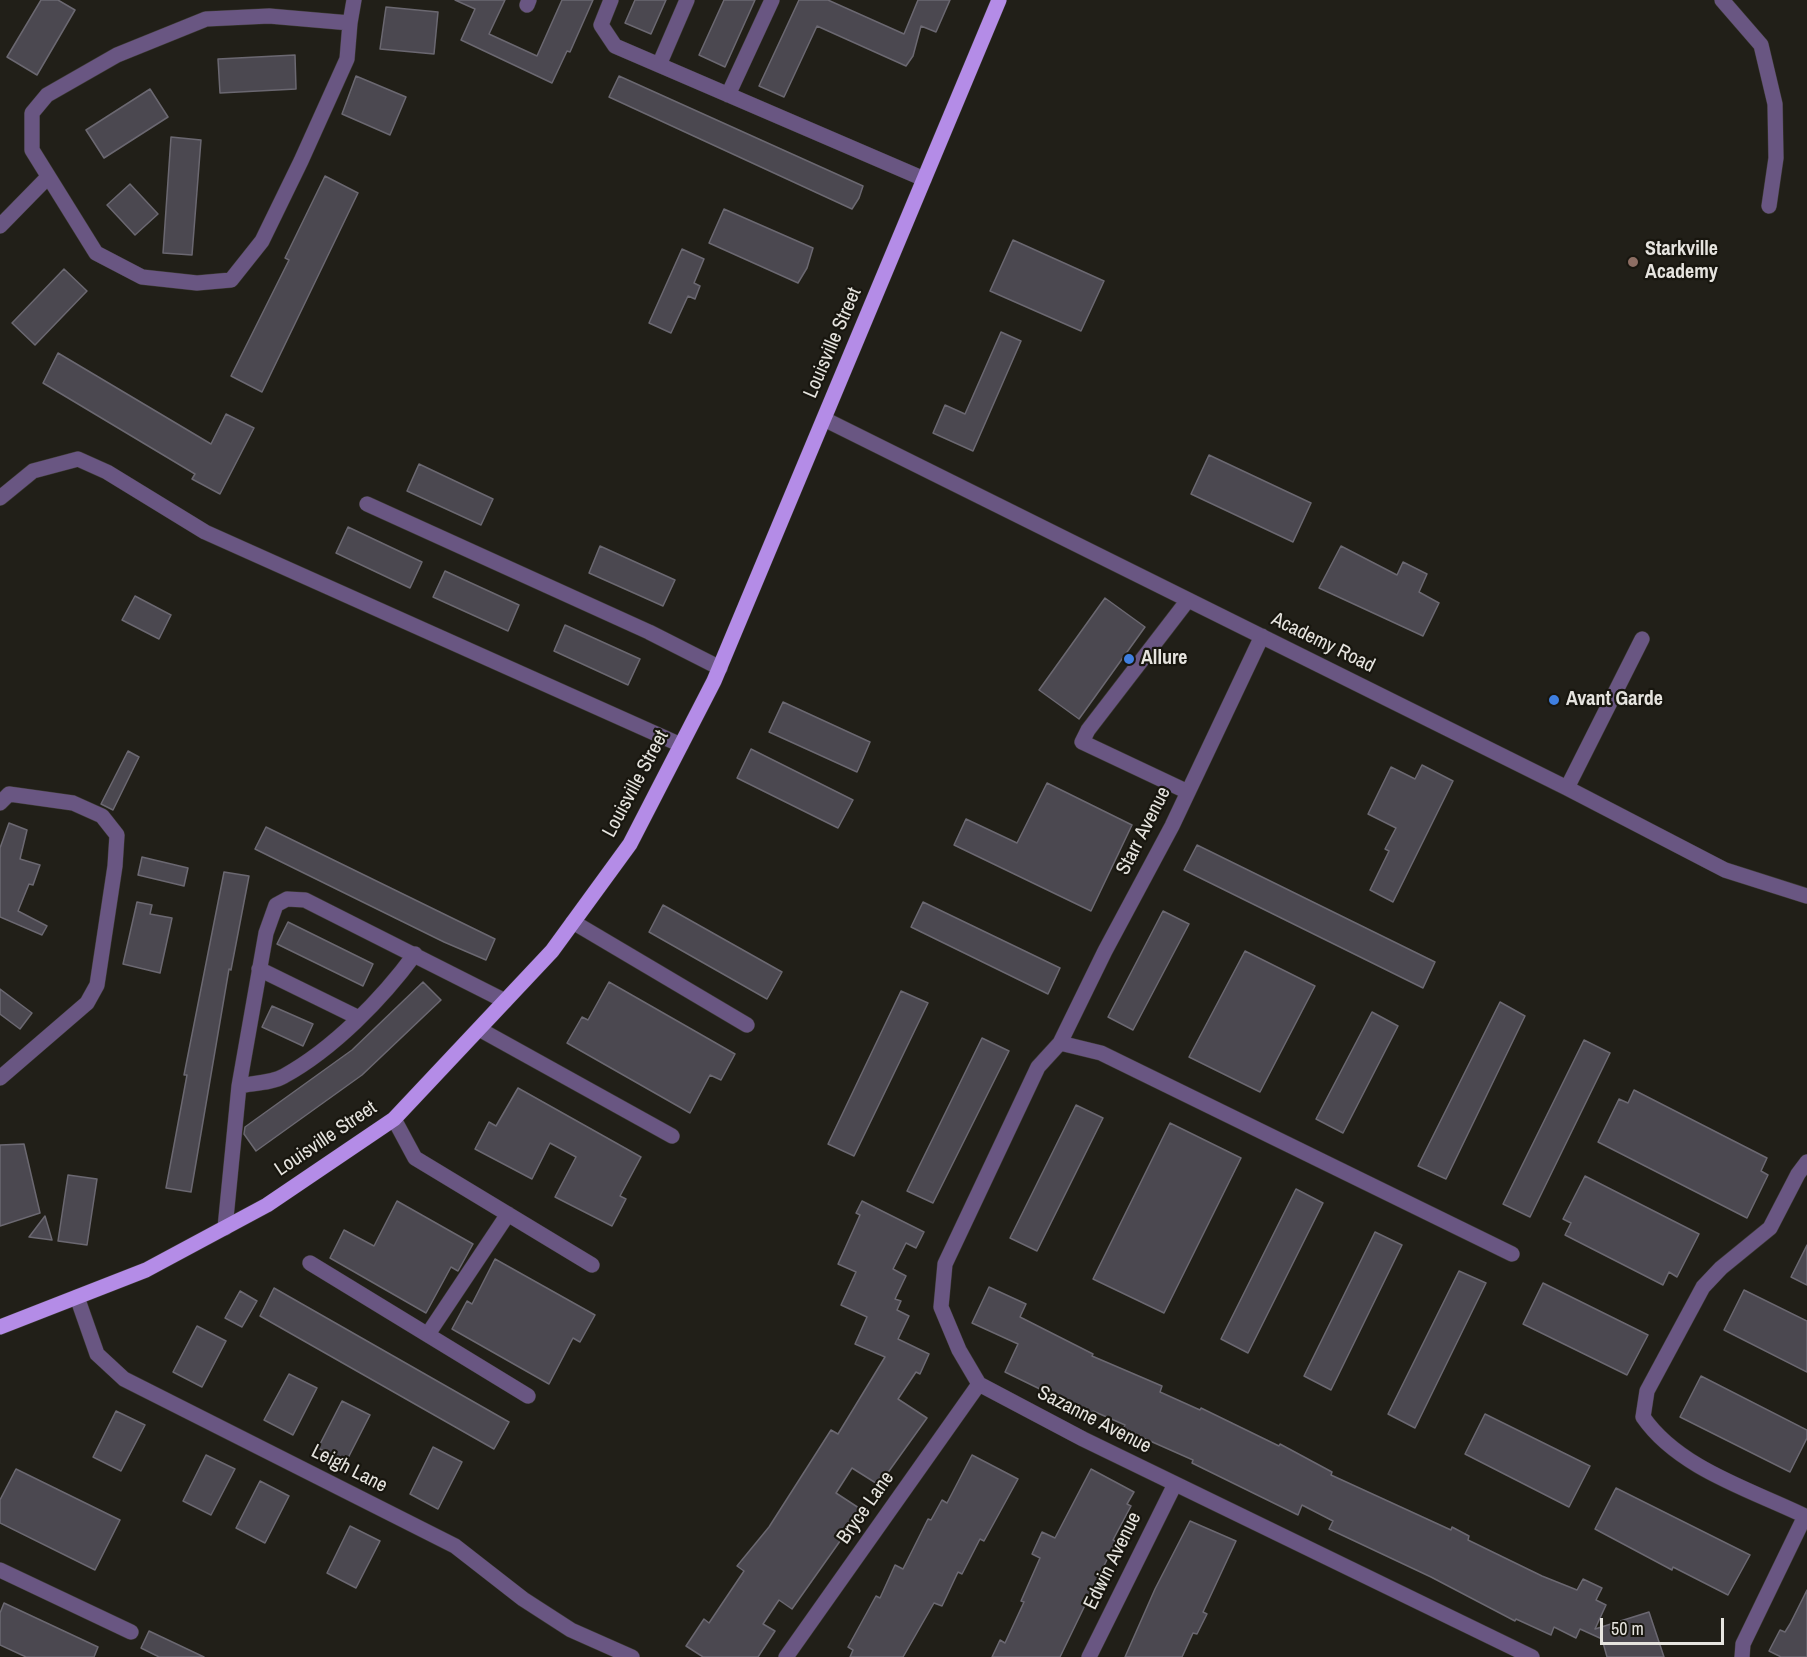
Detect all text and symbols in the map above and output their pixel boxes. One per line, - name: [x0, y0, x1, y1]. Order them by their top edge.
- place label: Starkville Academy: [1645, 238, 1718, 285]
- marker: Starkville Academy: [1626, 255, 1640, 269]
- street label: Louisville Street: [799, 284, 867, 402]
- street label: Academy Road: [1267, 608, 1379, 678]
- place label: Allure: [1141, 647, 1187, 671]
- marker: Allure: [1122, 652, 1136, 666]
- place label: Avant Garde: [1566, 688, 1663, 712]
- marker: Avant Garde: [1547, 693, 1561, 707]
- street label: Louisville Street: [598, 726, 674, 842]
- street label: Starr Avenue: [1112, 783, 1176, 879]
- street label: Louisville Street: [271, 1096, 381, 1182]
- street label: Sazanne Avenue: [1033, 1381, 1155, 1459]
- street label: Leigh Lane: [307, 1440, 391, 1498]
- street label: Bryce Lane: [832, 1467, 900, 1549]
- street label: Edwin Avenue: [1079, 1508, 1147, 1614]
- scale bar: [1603, 1606, 1728, 1644]
- text: 50 m: [1611, 1616, 1644, 1641]

